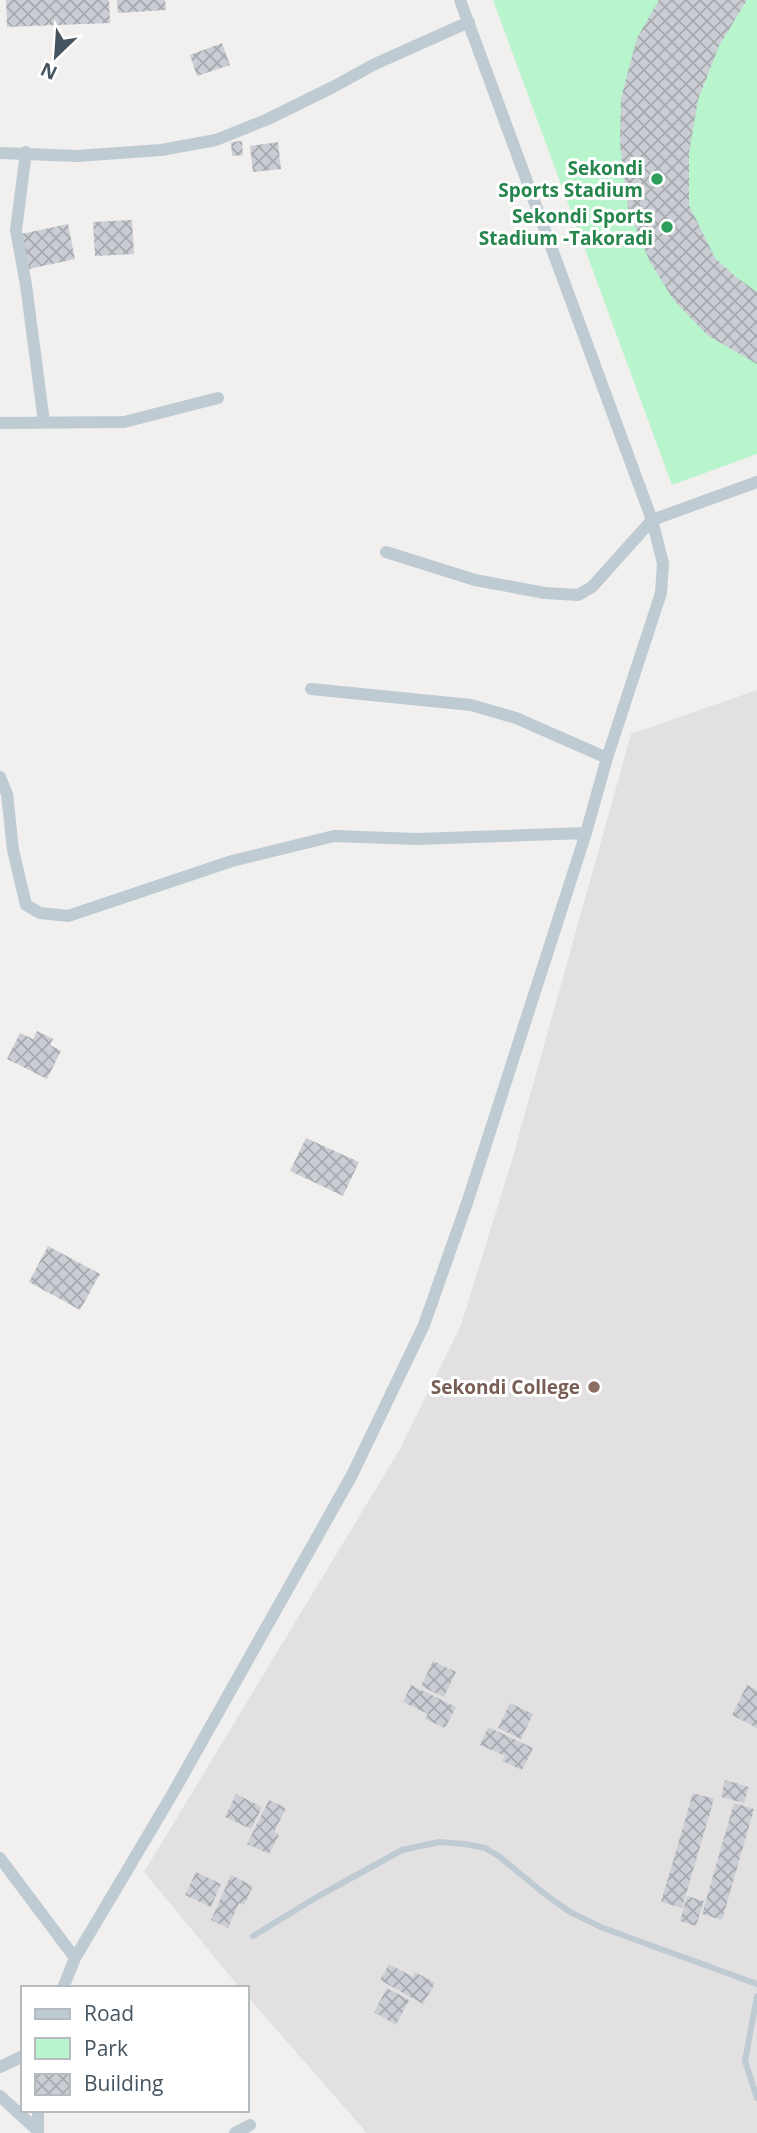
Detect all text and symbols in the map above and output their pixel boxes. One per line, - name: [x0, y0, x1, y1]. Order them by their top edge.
- north arrow: [21, 21, 91, 91]
- text: N: [36, 56, 61, 86]
- place label: Sekondi Sports Stadium: [498, 155, 643, 203]
- marker: Sekondi Sports Stadium: [649, 171, 665, 187]
- place label: Sekondi Sports Stadium -Takoradi: [479, 203, 653, 251]
- marker: Sekondi Sports Stadium -Takoradi: [659, 219, 675, 235]
- place label: Sekondi College: [431, 1374, 580, 1400]
- marker: Sekondi College: [586, 1379, 602, 1395]
- legend: [21, 1986, 248, 2112]
- text: Road: [84, 1999, 134, 2027]
- text: Park: [84, 2034, 128, 2062]
- text: Building: [84, 2069, 163, 2097]

